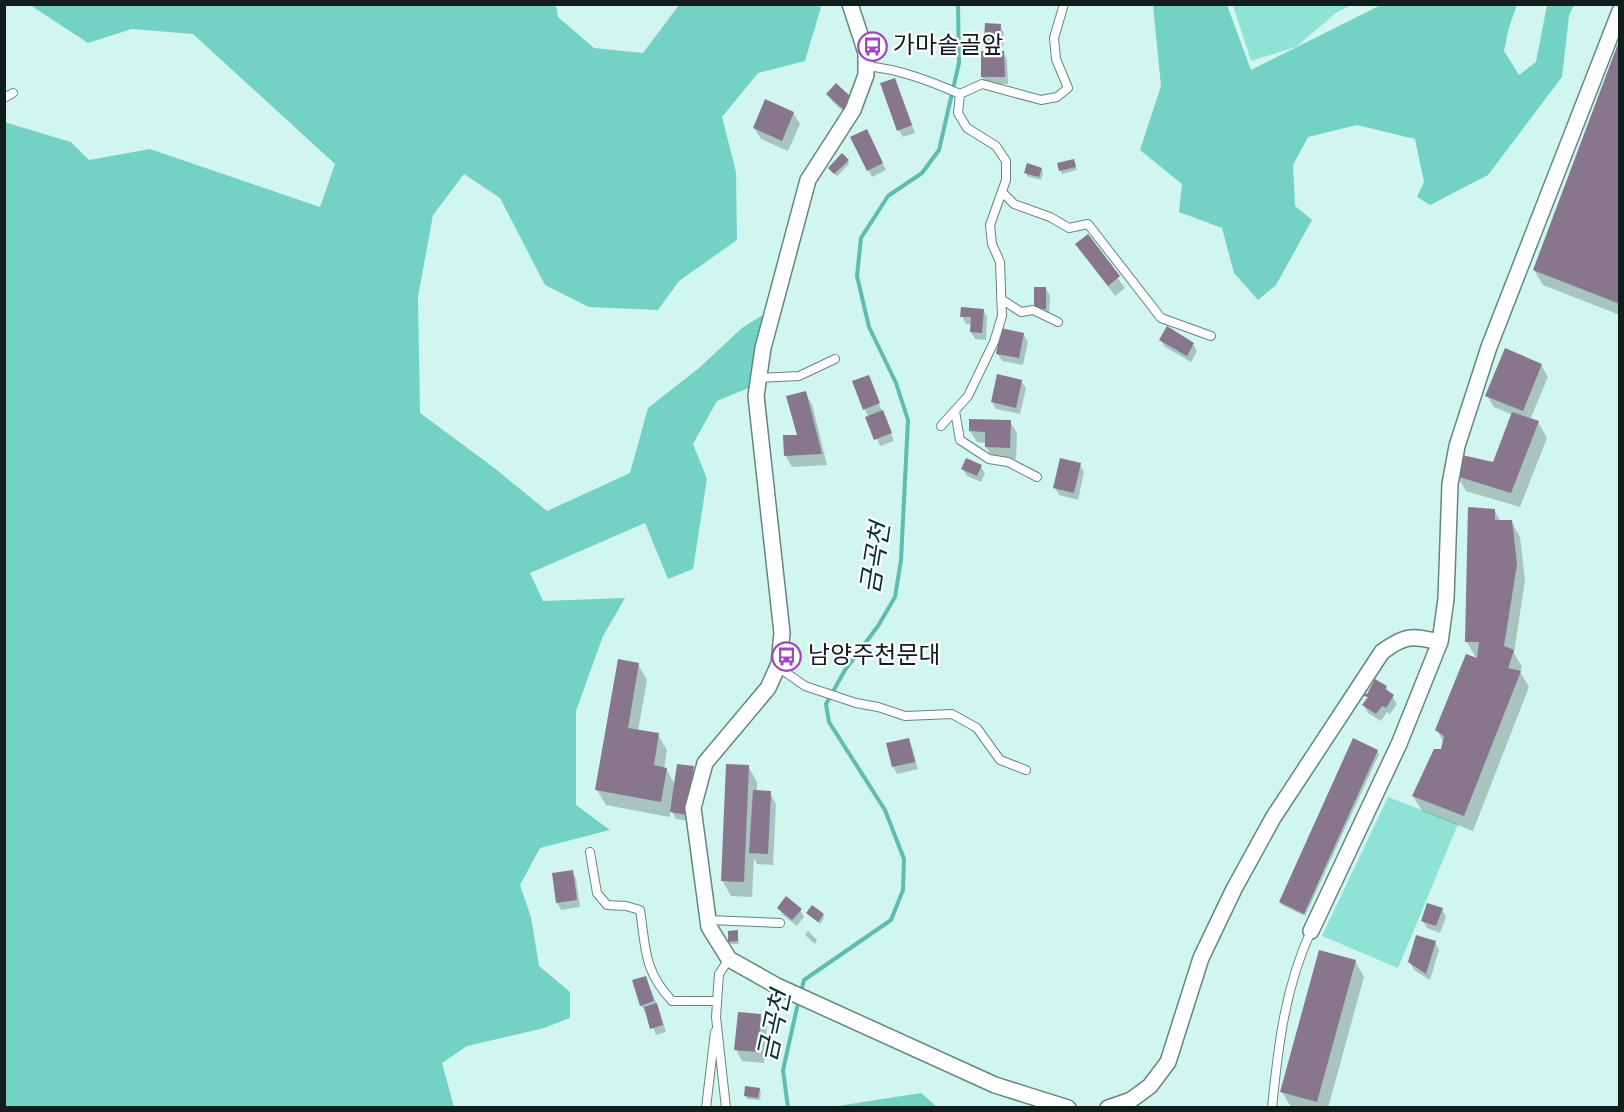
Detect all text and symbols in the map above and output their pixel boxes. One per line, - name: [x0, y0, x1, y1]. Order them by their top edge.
- bus stop icon: 가마솥골앞: [856, 30, 888, 62]
- place label: 가마솥골앞: [893, 33, 1003, 58]
- water label: 금곡천: [857, 517, 895, 595]
- bus stop icon: 남양주천문대: [771, 640, 803, 672]
- place label: 남양주천문대: [808, 643, 940, 668]
- water label: 금곡천: [754, 985, 796, 1064]

